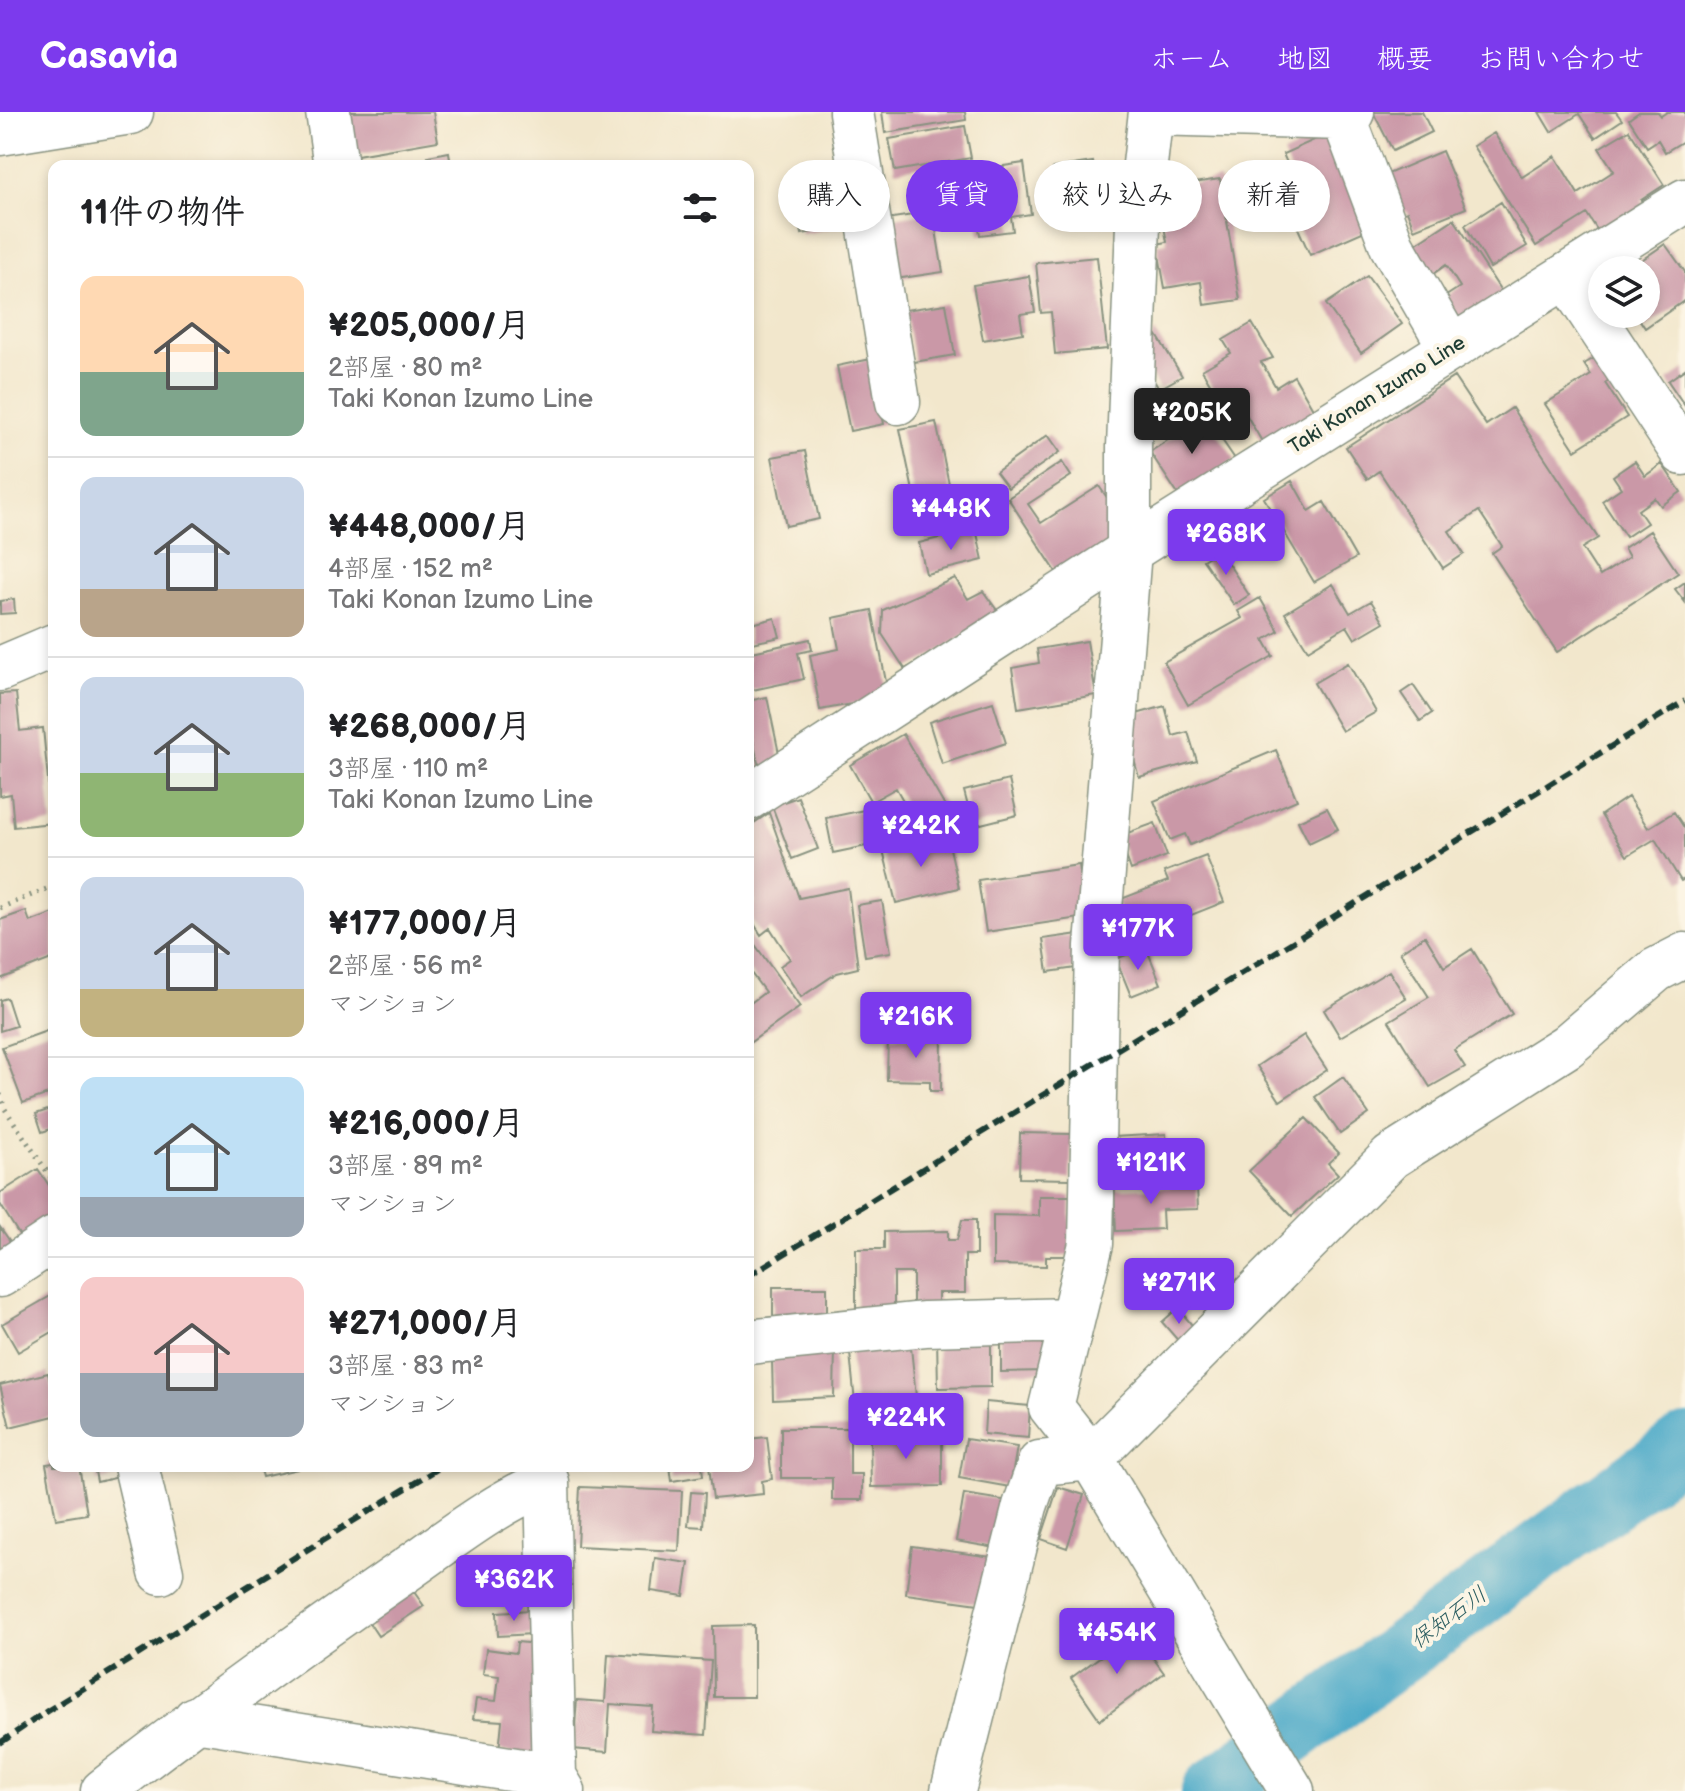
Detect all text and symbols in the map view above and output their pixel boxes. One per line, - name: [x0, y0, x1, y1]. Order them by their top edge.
- text: Casavia: [40, 34, 178, 79]
- text: ホーム: [1150, 43, 1233, 76]
- text: 地図: [1277, 43, 1333, 76]
- text: 概要: [1377, 43, 1433, 76]
- text: お問い合わせ: [1477, 43, 1645, 76]
- chip: 購入: [778, 160, 890, 232]
- chip: 賃貸: [906, 160, 1018, 232]
- chip: 絞り込み: [1034, 160, 1202, 232]
- chip: 新着: [1218, 160, 1330, 232]
- icon: filters: [678, 186, 722, 230]
- text: 11件の物件: [80, 192, 245, 233]
- map controls: [1588, 256, 1660, 328]
- button: layers: [1588, 256, 1660, 328]
- text: ¥205,000/月: [328, 305, 531, 346]
- icon: home: [144, 308, 240, 404]
- street label: Taki Konan Izumo Line: [1284, 331, 1470, 459]
- text: 2部屋 · 80 m²: [328, 353, 483, 384]
- text: Taki Konan Izumo Line: [328, 384, 593, 415]
- pin: ¥205K: [1136, 388, 1248, 456]
- text: ¥205K: [1152, 398, 1232, 429]
- pin: ¥448K: [895, 484, 1007, 552]
- text: ¥448K: [911, 494, 991, 525]
- text: ¥448,000/月: [328, 506, 531, 547]
- icon: home: [144, 509, 240, 605]
- pin: ¥268K: [1170, 509, 1282, 577]
- text: ¥268K: [1186, 519, 1266, 550]
- text: 4部屋 · 152 m²: [328, 554, 493, 585]
- text: Taki Konan Izumo Line: [328, 585, 593, 616]
- text: ¥268,000/月: [328, 706, 532, 747]
- icon: home: [144, 709, 240, 805]
- text: 3部屋 · 110 m²: [328, 754, 488, 785]
- text: Taki Konan Izumo Line: [328, 785, 593, 816]
- pin: ¥242K: [865, 801, 977, 869]
- text: ¥242K: [881, 811, 961, 842]
- text: ¥177,000/月: [328, 903, 522, 944]
- pin: ¥177K: [1082, 904, 1194, 972]
- icon: home: [144, 909, 240, 1005]
- text: ¥177K: [1101, 914, 1175, 945]
- text: 2部屋 · 56 m²: [328, 951, 483, 982]
- text: マンション: [328, 989, 457, 1020]
- pin: ¥216K: [860, 992, 972, 1060]
- text: ¥216K: [878, 1002, 954, 1033]
- text: ¥216,000/月: [328, 1103, 525, 1144]
- icon: home: [144, 1109, 240, 1205]
- pin: ¥121K: [1095, 1138, 1207, 1206]
- text: ¥121K: [1116, 1148, 1186, 1179]
- text: 3部屋 · 89 m²: [328, 1151, 483, 1182]
- text: マンション: [328, 1189, 457, 1220]
- pin: ¥271K: [1123, 1258, 1235, 1326]
- text: ¥271K: [1142, 1268, 1216, 1299]
- text: ¥271,000/月: [328, 1303, 523, 1344]
- icon: home: [144, 1309, 240, 1405]
- text: 3部屋 · 83 m²: [328, 1351, 484, 1382]
- text: マンション: [328, 1389, 457, 1420]
- pin: ¥224K: [850, 1393, 962, 1461]
- text: ¥224K: [866, 1403, 946, 1434]
- pin: ¥362K: [458, 1555, 570, 1623]
- text: ¥362K: [474, 1565, 554, 1596]
- water label: 保知石川: [1405, 1581, 1493, 1655]
- pin: ¥454K: [1061, 1608, 1173, 1676]
- text: ¥454K: [1077, 1618, 1157, 1649]

